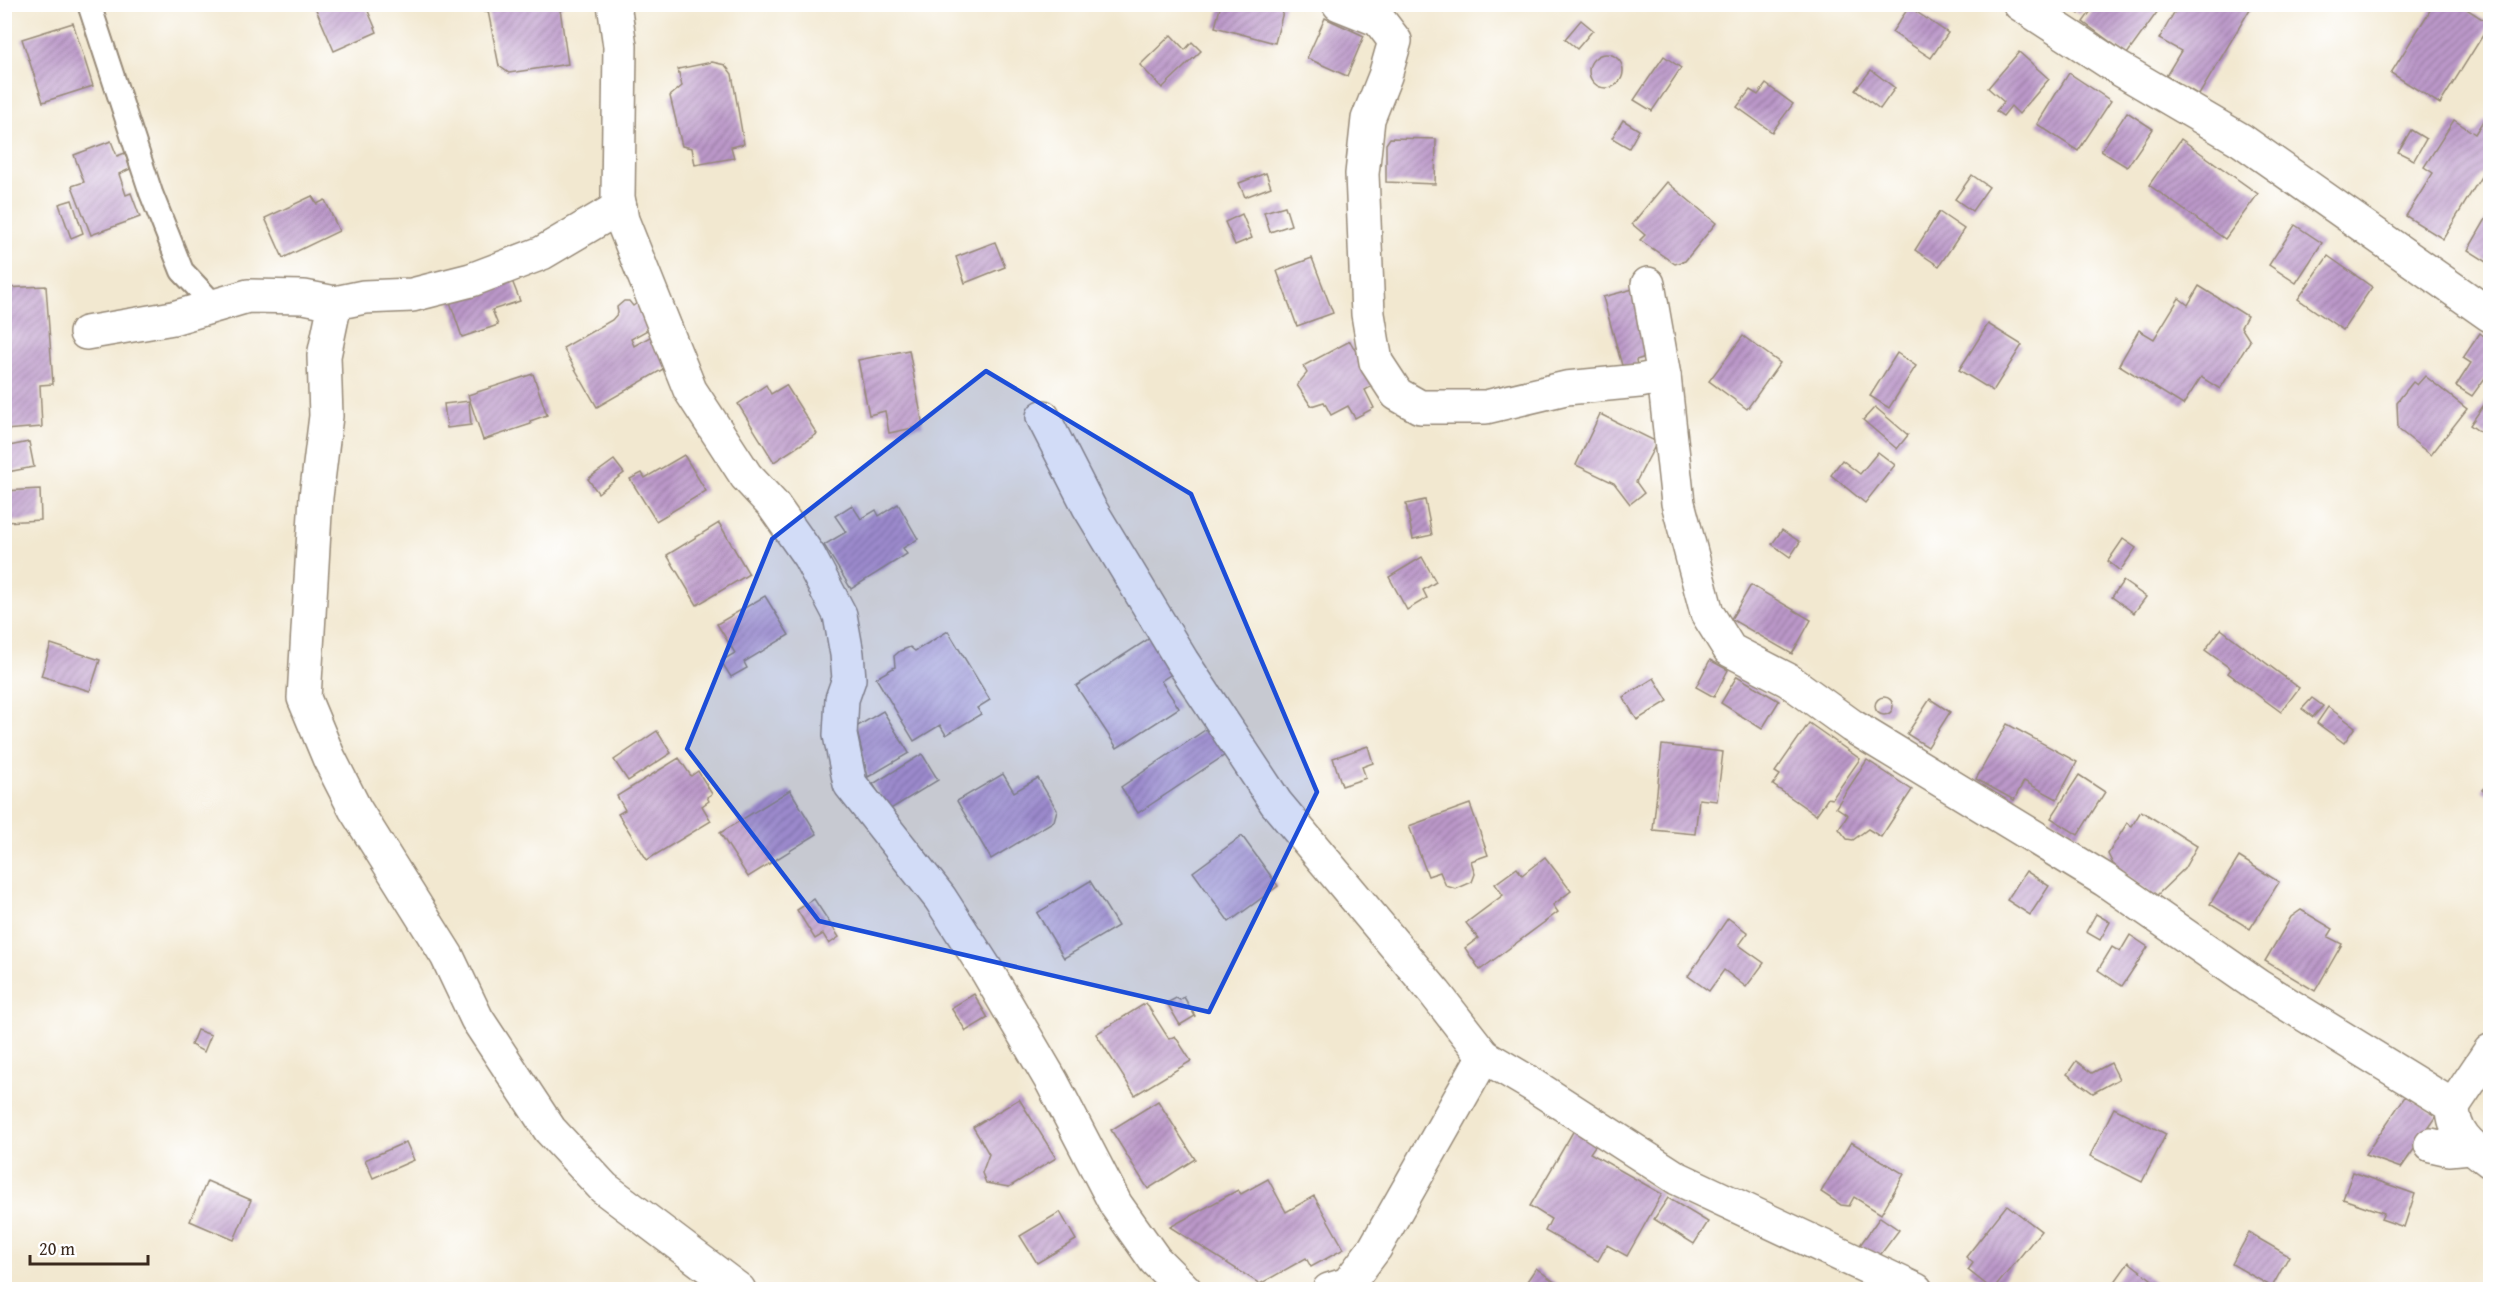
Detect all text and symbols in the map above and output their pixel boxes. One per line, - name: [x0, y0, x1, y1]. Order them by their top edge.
- scale bar: [30, 1228, 148, 1266]
- text: 20 m: [39, 1235, 75, 1262]

